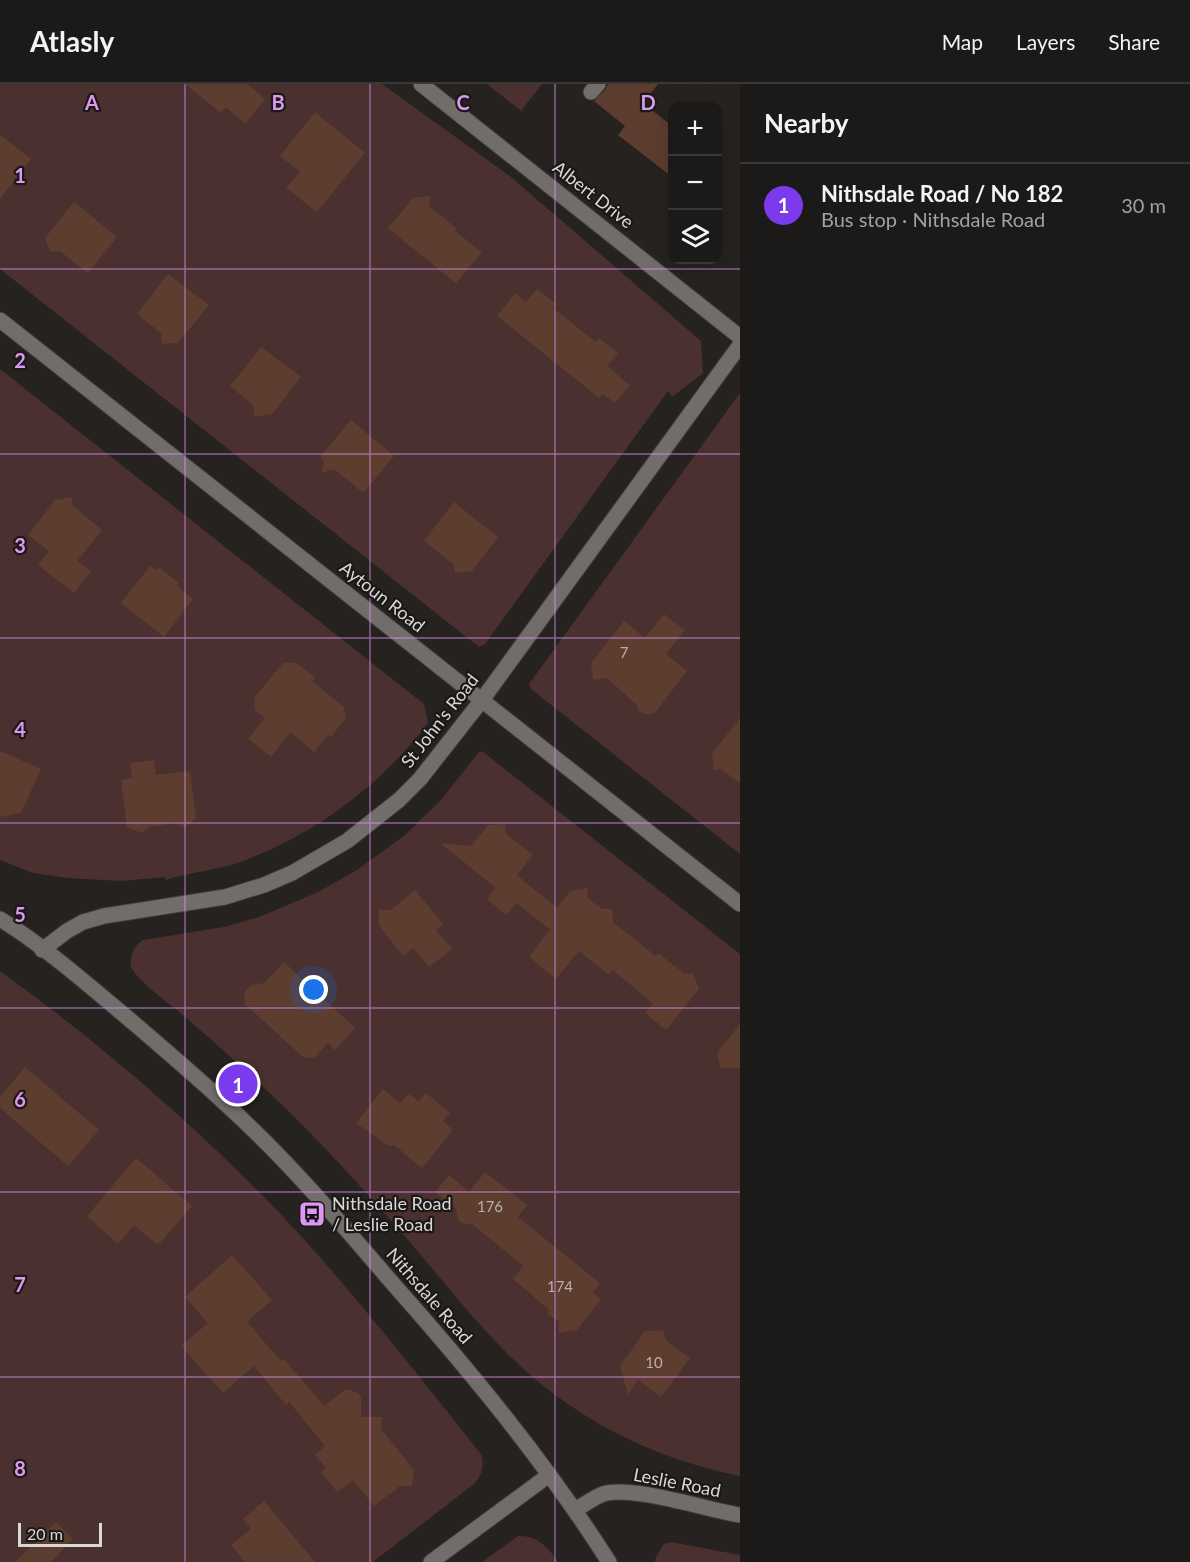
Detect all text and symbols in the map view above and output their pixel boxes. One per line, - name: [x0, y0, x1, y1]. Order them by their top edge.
- text: Atlasly: [30, 24, 114, 58]
- text: Map: [942, 29, 983, 54]
- text: Layers: [1016, 29, 1075, 54]
- text: Share: [1108, 29, 1160, 54]
- text: A: [84, 90, 99, 114]
- text: B: [271, 90, 285, 114]
- text: C: [456, 90, 470, 114]
- text: D: [640, 90, 656, 114]
- map controls: [668, 102, 722, 264]
- button: +: [668, 102, 722, 156]
- text: Nearby: [764, 107, 849, 139]
- street label: Albert Drive: [549, 156, 638, 233]
- button: −: [668, 156, 722, 210]
- text: 1: [14, 163, 26, 187]
- text: Nithsdale Road / No 182: [821, 180, 1063, 207]
- text: 1: [778, 193, 789, 217]
- text: 30 m: [1121, 193, 1166, 217]
- text: Bus stop · Nithsdale Road: [821, 207, 1045, 231]
- button: layers: [668, 210, 722, 264]
- text: 2: [14, 348, 26, 372]
- text: 3: [14, 533, 26, 557]
- street label: Aytoun Road: [336, 556, 430, 636]
- house number: 7: [620, 643, 629, 661]
- street label: St John's Road: [396, 669, 483, 772]
- text: 4: [14, 717, 26, 741]
- text: 5: [14, 902, 26, 926]
- your location: [299, 975, 328, 1004]
- pin: 1: [218, 1062, 258, 1106]
- text: 6: [14, 1087, 26, 1111]
- place label: Nithsdale Road / Leslie Road: [332, 1192, 452, 1235]
- house number: 176: [477, 1197, 503, 1215]
- bus stop icon: Nithsdale Road / Leslie Road: [297, 1199, 327, 1229]
- street label: Nithsdale Road: [382, 1243, 477, 1348]
- text: 7: [14, 1272, 26, 1296]
- house number: 174: [547, 1277, 573, 1295]
- house number: 10: [645, 1353, 663, 1371]
- text: 8: [14, 1456, 26, 1480]
- street label: Leslie Road: [632, 1463, 723, 1501]
- scale bar: [18, 1520, 102, 1548]
- text: 20 m: [27, 1524, 63, 1543]

